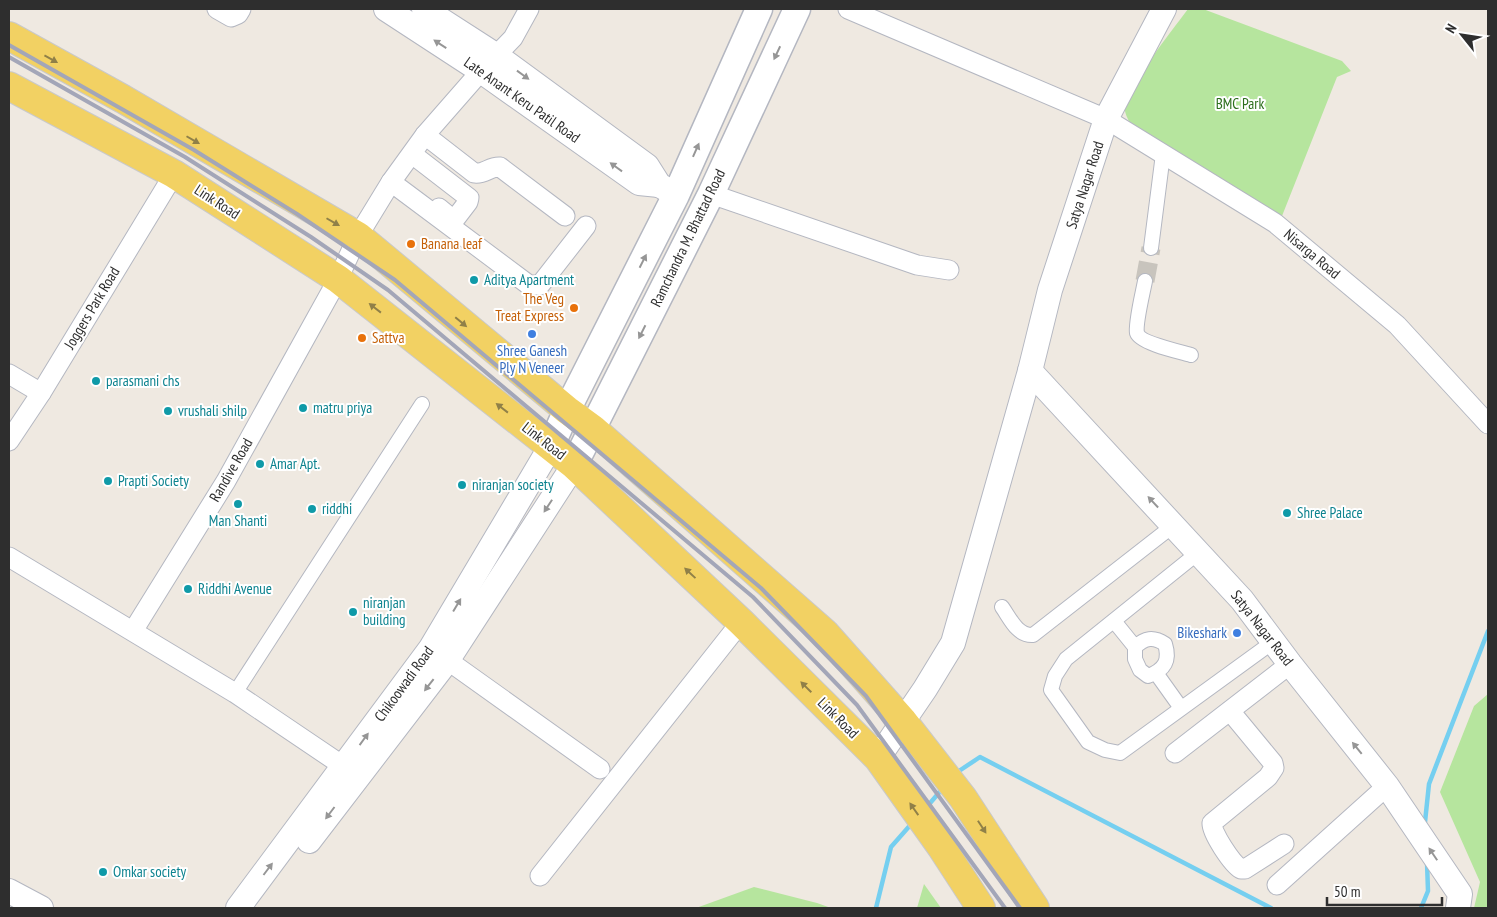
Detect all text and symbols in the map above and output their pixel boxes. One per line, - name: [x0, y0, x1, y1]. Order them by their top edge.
- north arrow: [1437, 10, 1487, 60]
- text: N: [1441, 21, 1460, 36]
- one-way arrow: [433, 39, 446, 49]
- one-way arrow: [772, 46, 780, 60]
- street label: Late Anant Keru Patil Road: [461, 52, 584, 147]
- one-way arrow: [45, 55, 58, 64]
- one-way arrow: [516, 69, 529, 80]
- park label: BMC Park: [1216, 94, 1264, 113]
- one-way arrow: [186, 135, 199, 144]
- street label: Satya Nagar Road: [1061, 139, 1108, 231]
- one-way arrow: [693, 143, 701, 157]
- one-way arrow: [609, 162, 623, 172]
- street label: Ramchandra M. Bhattad Road: [646, 166, 729, 310]
- street label: Link Road: [191, 180, 244, 223]
- one-way arrow: [326, 217, 340, 226]
- street label: Nisarga Road: [1280, 225, 1344, 283]
- place label: Banana leaf: [421, 234, 483, 253]
- marker: Banana leaf: [405, 238, 417, 250]
- one-way arrow: [639, 254, 647, 269]
- street label: Joggers Park Road: [59, 263, 123, 353]
- place label: Aditya Apartment: [484, 270, 574, 289]
- marker: Aditya Apartment: [468, 274, 480, 286]
- place label: The Veg Treat Express: [495, 289, 564, 325]
- marker: The Veg Treat Express: [568, 302, 580, 314]
- one-way arrow: [368, 303, 381, 313]
- one-way arrow: [454, 316, 467, 327]
- one-way arrow: [638, 325, 646, 339]
- place label: Sattva: [372, 328, 404, 347]
- marker: Shree Ganesh Ply N Veneer: [526, 328, 538, 340]
- marker: Sattva: [356, 332, 368, 344]
- place label: Shree Ganesh Ply N Veneer: [497, 341, 567, 377]
- place label: parasmani chs: [106, 371, 180, 390]
- marker: parasmani chs: [90, 375, 102, 387]
- place label: matru priya: [313, 398, 372, 417]
- place label: vrushali shilp: [178, 401, 247, 420]
- marker: matru priya: [297, 402, 309, 414]
- one-way arrow: [496, 403, 509, 413]
- marker: vrushali shilp: [162, 405, 174, 417]
- street label: Link Road: [519, 418, 570, 464]
- street label: Randive Road: [205, 435, 256, 505]
- place label: Amar Apt.: [270, 454, 320, 473]
- marker: Amar Apt.: [254, 458, 266, 470]
- place label: Prapti Society: [118, 471, 189, 490]
- marker: Prapti Society: [102, 475, 114, 487]
- place label: niranjan society: [472, 475, 554, 494]
- marker: niranjan society: [456, 479, 468, 491]
- one-way arrow: [1147, 496, 1159, 508]
- marker: Man Shanti: [232, 498, 244, 510]
- place label: riddhi: [322, 499, 352, 518]
- one-way arrow: [543, 499, 553, 512]
- marker: riddhi: [306, 503, 318, 515]
- place label: Shree Palace: [1297, 503, 1363, 522]
- marker: Shree Palace: [1281, 507, 1293, 519]
- place label: Man Shanti: [209, 511, 267, 530]
- one-way arrow: [684, 567, 696, 579]
- place label: Riddhi Avenue: [198, 579, 272, 598]
- marker: Riddhi Avenue: [182, 583, 194, 595]
- street label: Satya Nagar Road: [1227, 586, 1298, 669]
- place label: niranjan building: [363, 593, 406, 629]
- one-way arrow: [452, 599, 461, 612]
- marker: niranjan building: [347, 606, 359, 618]
- place label: Bikeshark: [1177, 623, 1227, 642]
- marker: Bikeshark: [1231, 627, 1243, 639]
- street label: Chikoowadi Road: [370, 642, 437, 725]
- one-way arrow: [423, 678, 434, 691]
- one-way arrow: [800, 681, 812, 693]
- street label: Link Road: [814, 693, 863, 742]
- one-way arrow: [359, 733, 370, 746]
- one-way arrow: [1351, 742, 1362, 755]
- one-way arrow: [909, 802, 919, 816]
- one-way arrow: [324, 807, 335, 820]
- one-way arrow: [977, 820, 986, 833]
- one-way arrow: [1428, 847, 1438, 860]
- place label: Omkar society: [113, 862, 186, 881]
- one-way arrow: [262, 863, 273, 876]
- marker: Omkar society: [97, 866, 109, 878]
- scale bar: [1327, 874, 1442, 906]
- text: 50 m: [1334, 882, 1360, 901]

